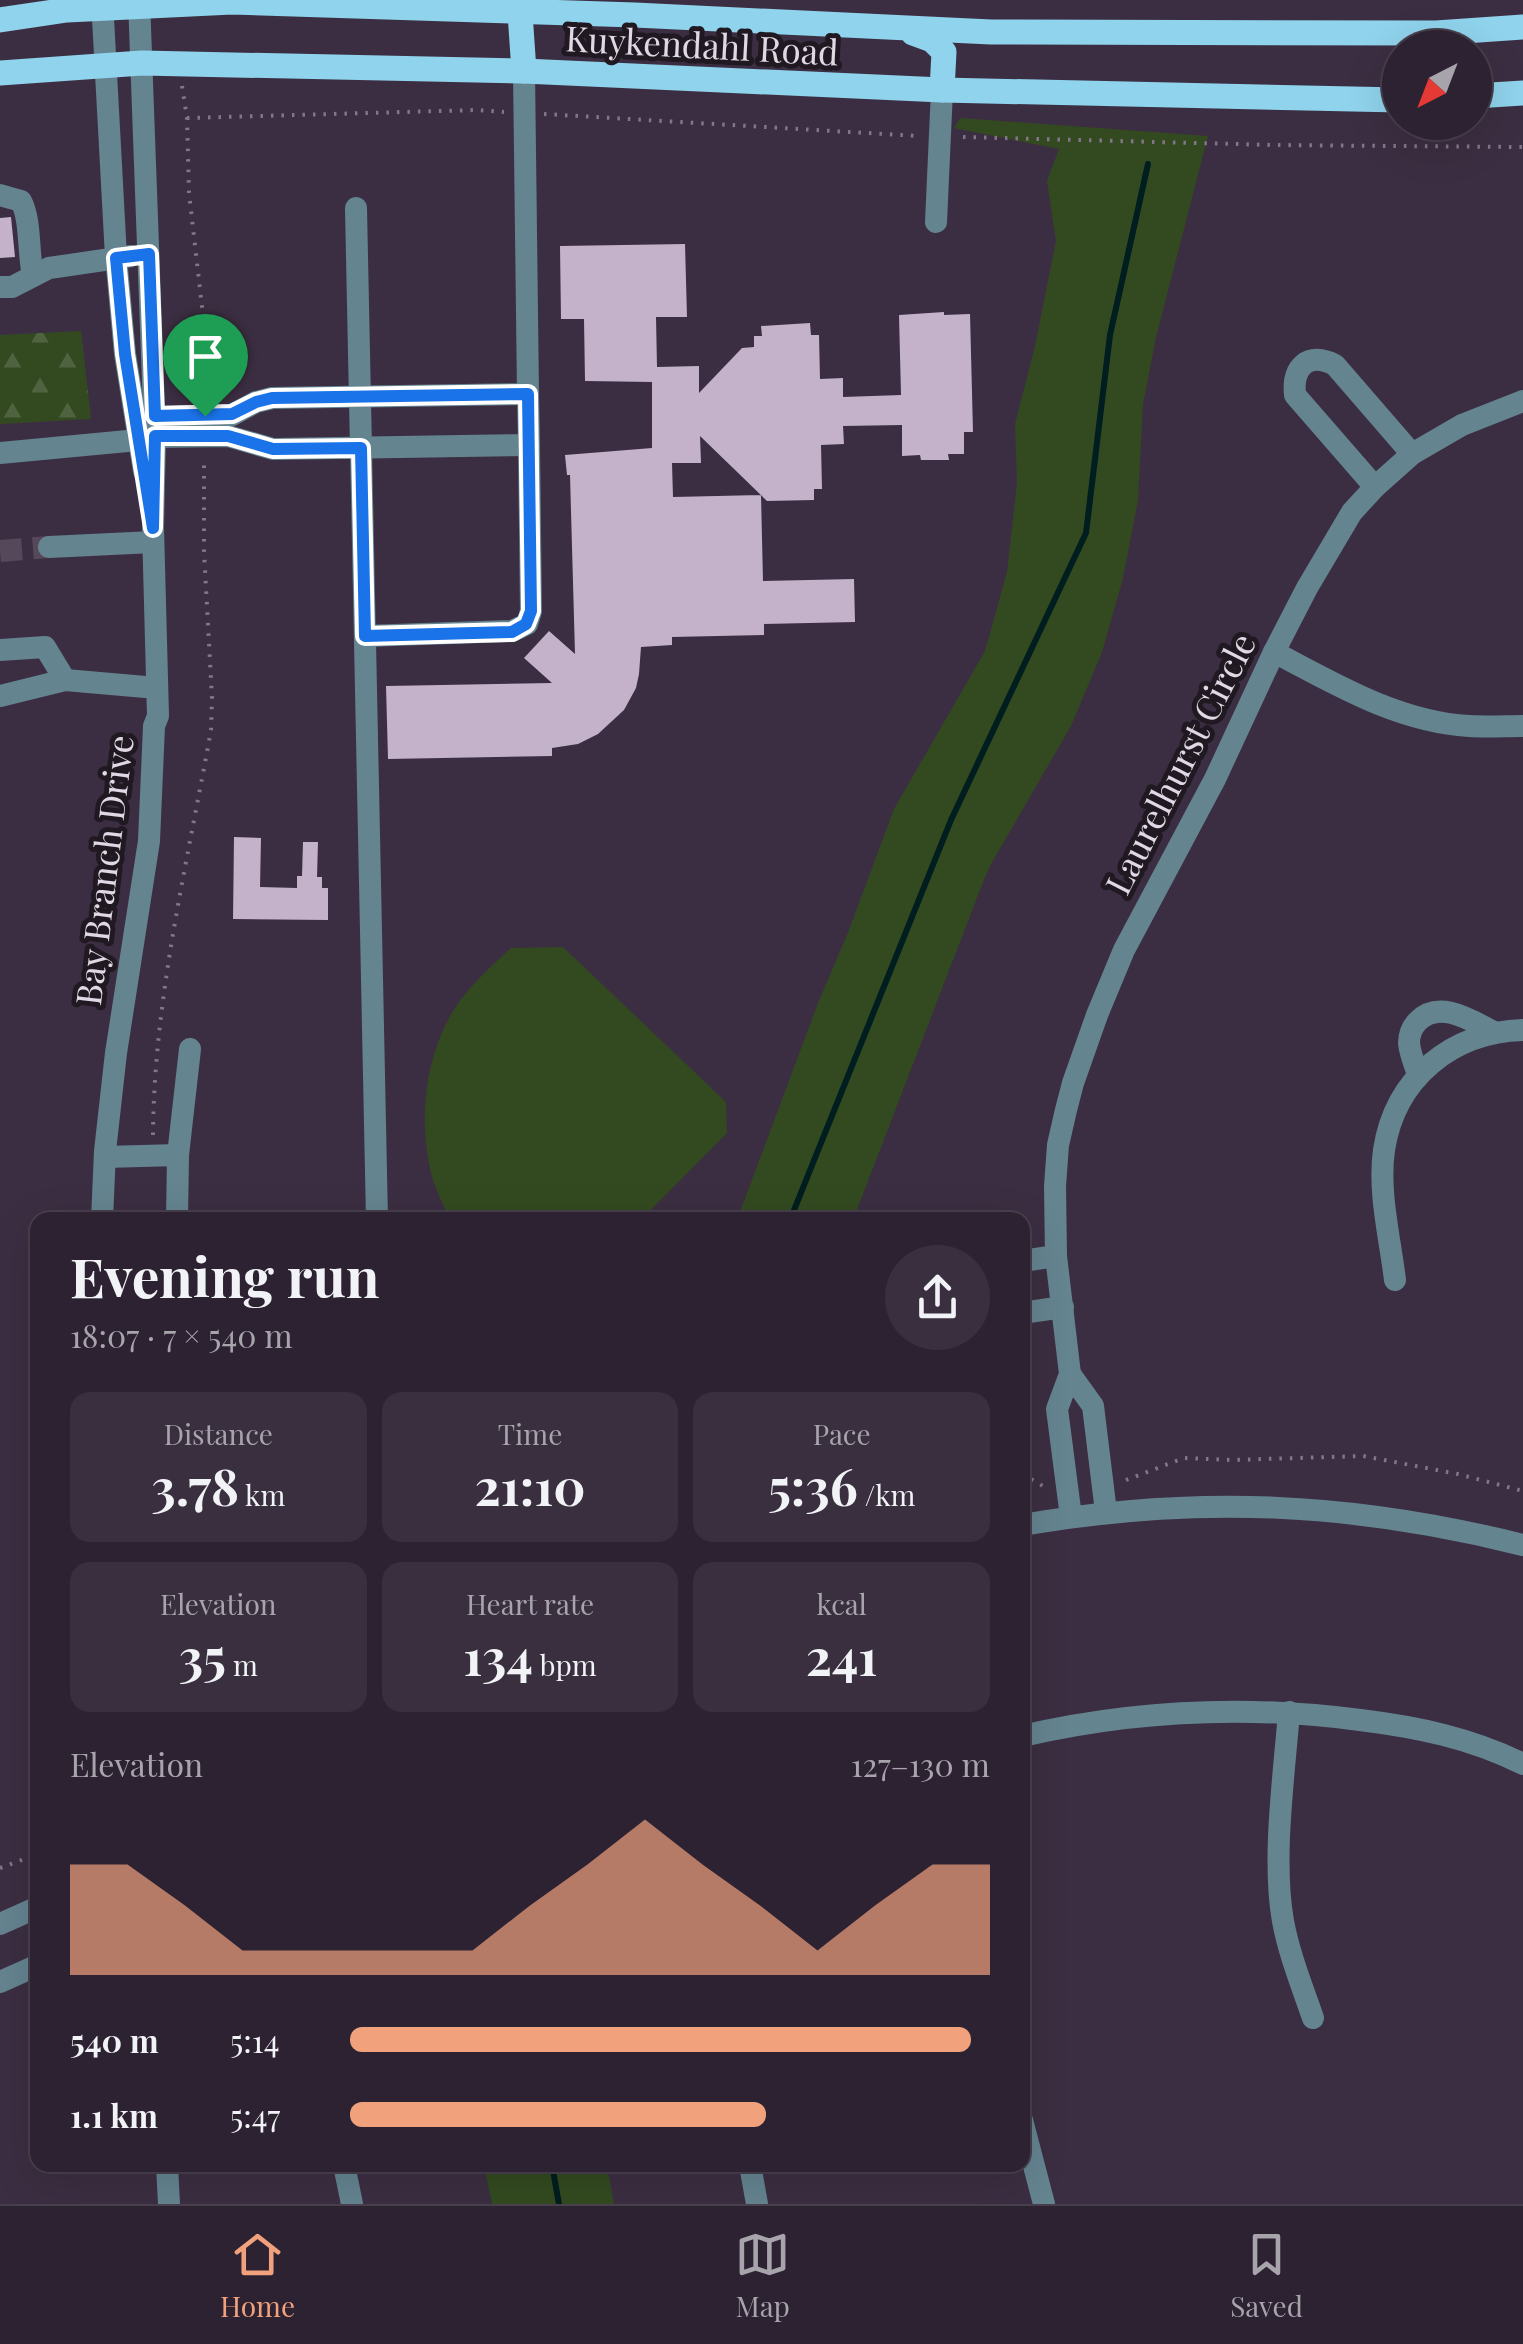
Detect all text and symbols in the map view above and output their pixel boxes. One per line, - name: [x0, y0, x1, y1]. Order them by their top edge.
- street label: Kuykendahl Road: [564, 13, 840, 75]
- north arrow: [1382, 30, 1492, 140]
- map controls: [1382, 30, 1492, 140]
- pin: [163, 314, 248, 417]
- icon: arrive: [178, 329, 233, 384]
- street label: Laurelhurst Circle: [1093, 624, 1265, 902]
- street label: Bay Branch Drive: [63, 732, 143, 1008]
- text: Evening run: [70, 1238, 380, 1312]
- button: share: [885, 1245, 990, 1350]
- text: 18:07 · 7 × 540 m: [70, 1313, 293, 1356]
- text: Distance: [164, 1415, 273, 1452]
- text: Time: [498, 1415, 562, 1452]
- text: Pace: [813, 1415, 871, 1452]
- text: 3.78: [151, 1452, 239, 1519]
- text: 21:10: [474, 1452, 586, 1519]
- text: 5:36: [768, 1452, 858, 1519]
- text: km: [239, 1476, 285, 1513]
- text: /km: [858, 1476, 915, 1513]
- text: Elevation: [160, 1585, 277, 1622]
- text: Heart rate: [466, 1585, 594, 1622]
- text: kcal: [817, 1585, 867, 1622]
- text: 35: [179, 1622, 226, 1689]
- text: 134: [463, 1622, 533, 1689]
- text: 241: [806, 1622, 878, 1689]
- text: m: [226, 1646, 258, 1683]
- text: bpm: [533, 1646, 597, 1683]
- text: Elevation: [70, 1742, 203, 1785]
- text: 127–130 m: [851, 1742, 990, 1785]
- text: 540 m: [70, 2018, 159, 2061]
- text: 5:14: [230, 2018, 279, 2061]
- text: 1.1 km: [70, 2093, 158, 2136]
- text: 5:47: [230, 2093, 280, 2136]
- tab: Home: [220, 2227, 295, 2324]
- tab: Map: [735, 2227, 790, 2324]
- tab: Saved: [1230, 2227, 1303, 2324]

